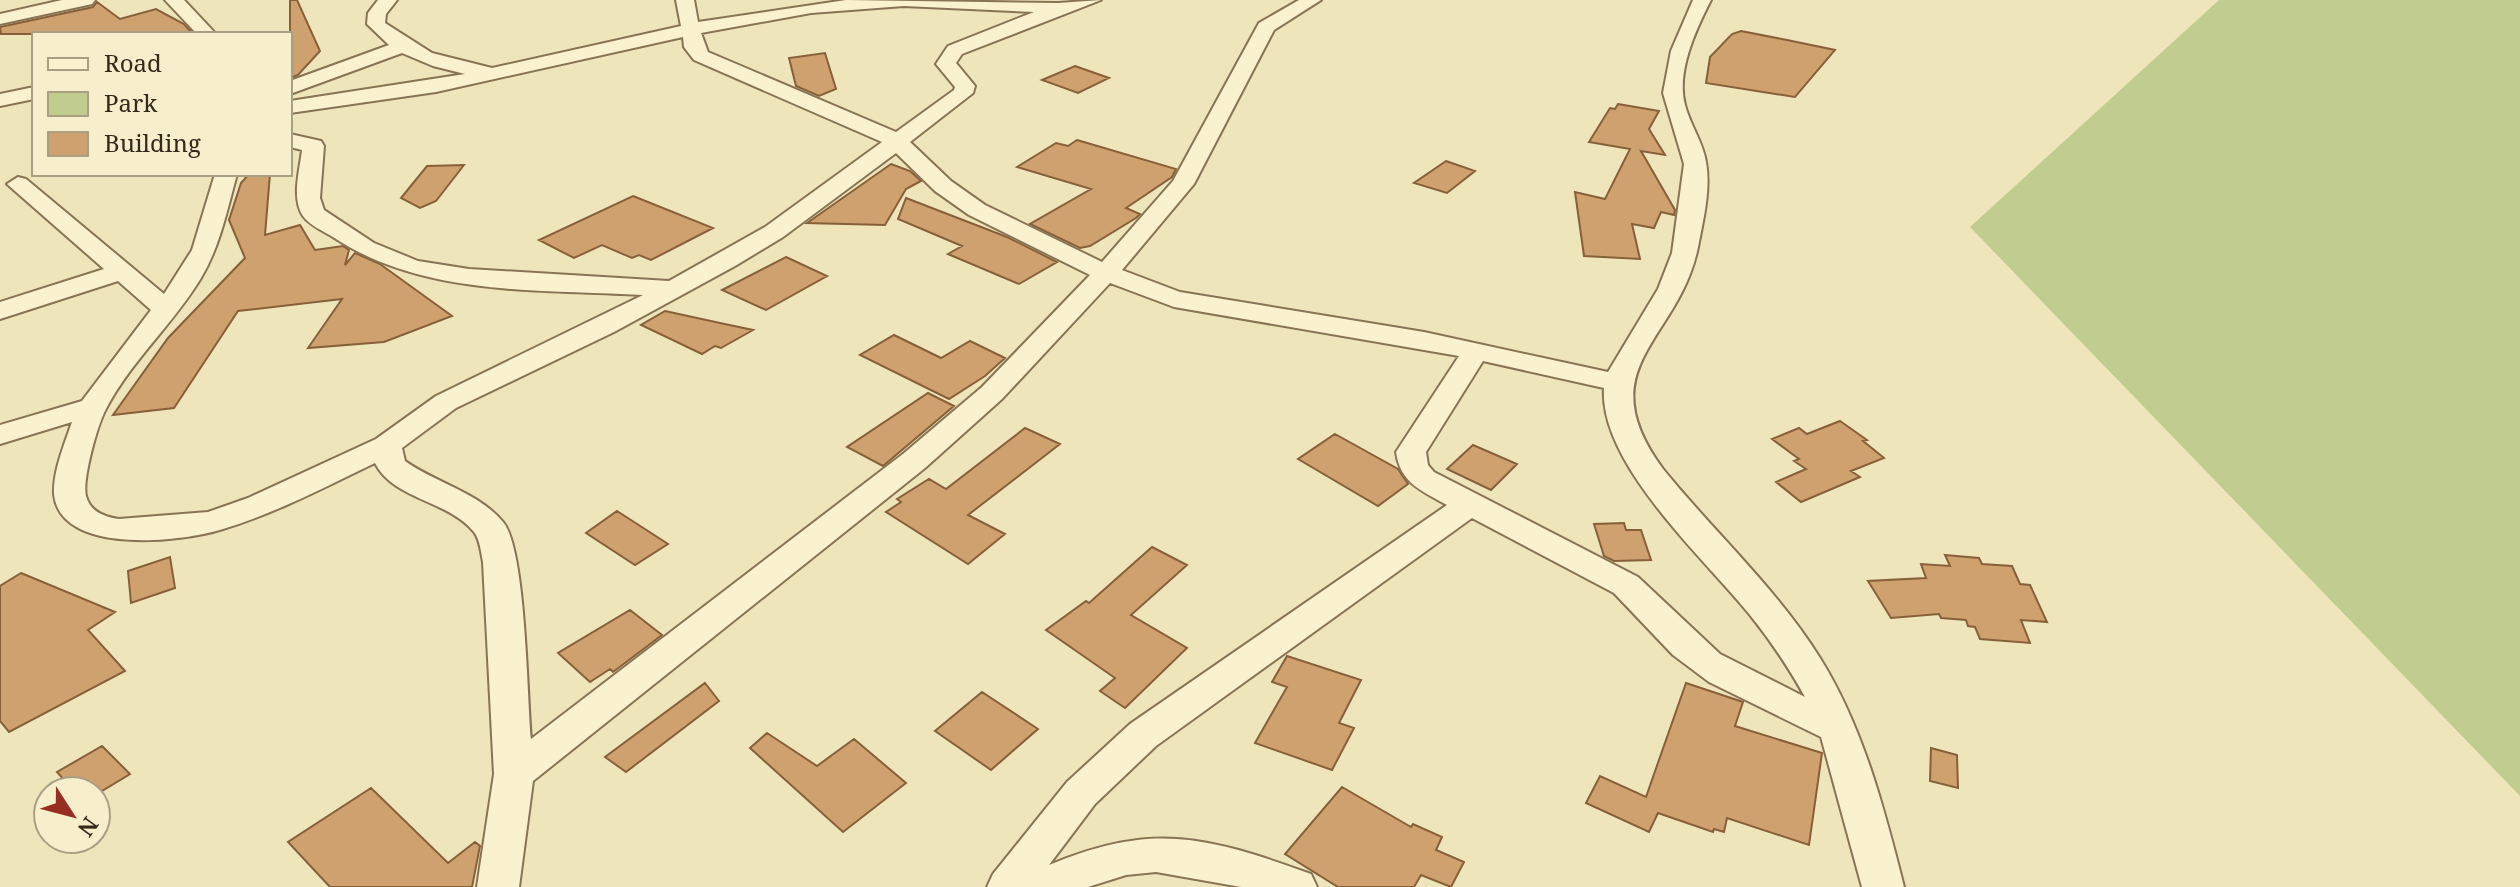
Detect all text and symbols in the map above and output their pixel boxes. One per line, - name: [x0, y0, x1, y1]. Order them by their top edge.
- legend: [32, 32, 292, 176]
- text: Road: [104, 46, 162, 79]
- text: Park: [104, 86, 158, 119]
- text: Building: [104, 126, 201, 159]
- north arrow: [32, 775, 112, 855]
- text: N: [72, 812, 106, 843]

